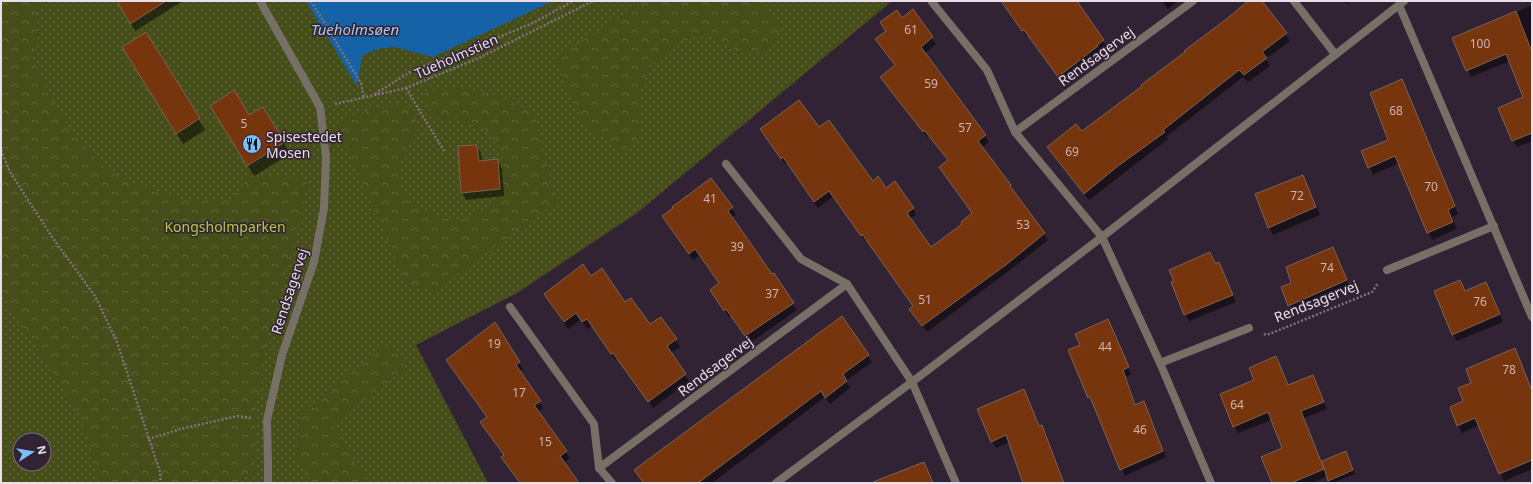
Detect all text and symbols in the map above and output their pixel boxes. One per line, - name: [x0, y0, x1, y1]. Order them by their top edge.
- water label: Tueholmsøen: [311, 19, 399, 39]
- house number: 61: [904, 21, 918, 38]
- street label: Rendsagervej: [1054, 22, 1138, 90]
- street label: Tueholmstien: [411, 29, 501, 83]
- house number: 100: [1470, 35, 1490, 52]
- house number: 59: [924, 75, 938, 92]
- house number: 68: [1389, 102, 1403, 119]
- house number: 5: [241, 115, 248, 132]
- house number: 57: [958, 119, 972, 136]
- place label: Spisestedet Mosen: [266, 127, 342, 162]
- restaurant icon: Spisestedet Mosen: [241, 133, 263, 155]
- house number: 69: [1065, 143, 1079, 160]
- house number: 70: [1424, 178, 1438, 195]
- house number: 72: [1290, 187, 1304, 204]
- house number: 41: [703, 190, 717, 207]
- house number: 53: [1016, 216, 1030, 233]
- park label: Kongsholmparken: [164, 217, 286, 236]
- house number: 39: [730, 238, 744, 255]
- street label: Rendsagervej: [266, 246, 312, 336]
- house number: 74: [1320, 259, 1334, 276]
- street label: Rendsagervej: [1271, 275, 1361, 327]
- house number: 37: [765, 285, 779, 302]
- house number: 51: [918, 291, 932, 308]
- house number: 76: [1473, 293, 1487, 310]
- street label: Rendsagervej: [674, 332, 756, 400]
- house number: 19: [487, 335, 501, 352]
- house number: 44: [1098, 338, 1112, 355]
- house number: 78: [1502, 361, 1516, 378]
- house number: 17: [512, 384, 526, 401]
- house number: 64: [1230, 396, 1244, 413]
- house number: 46: [1133, 421, 1147, 438]
- north arrow: [12, 432, 52, 472]
- house number: 15: [538, 433, 552, 450]
- text: N: [34, 444, 51, 456]

